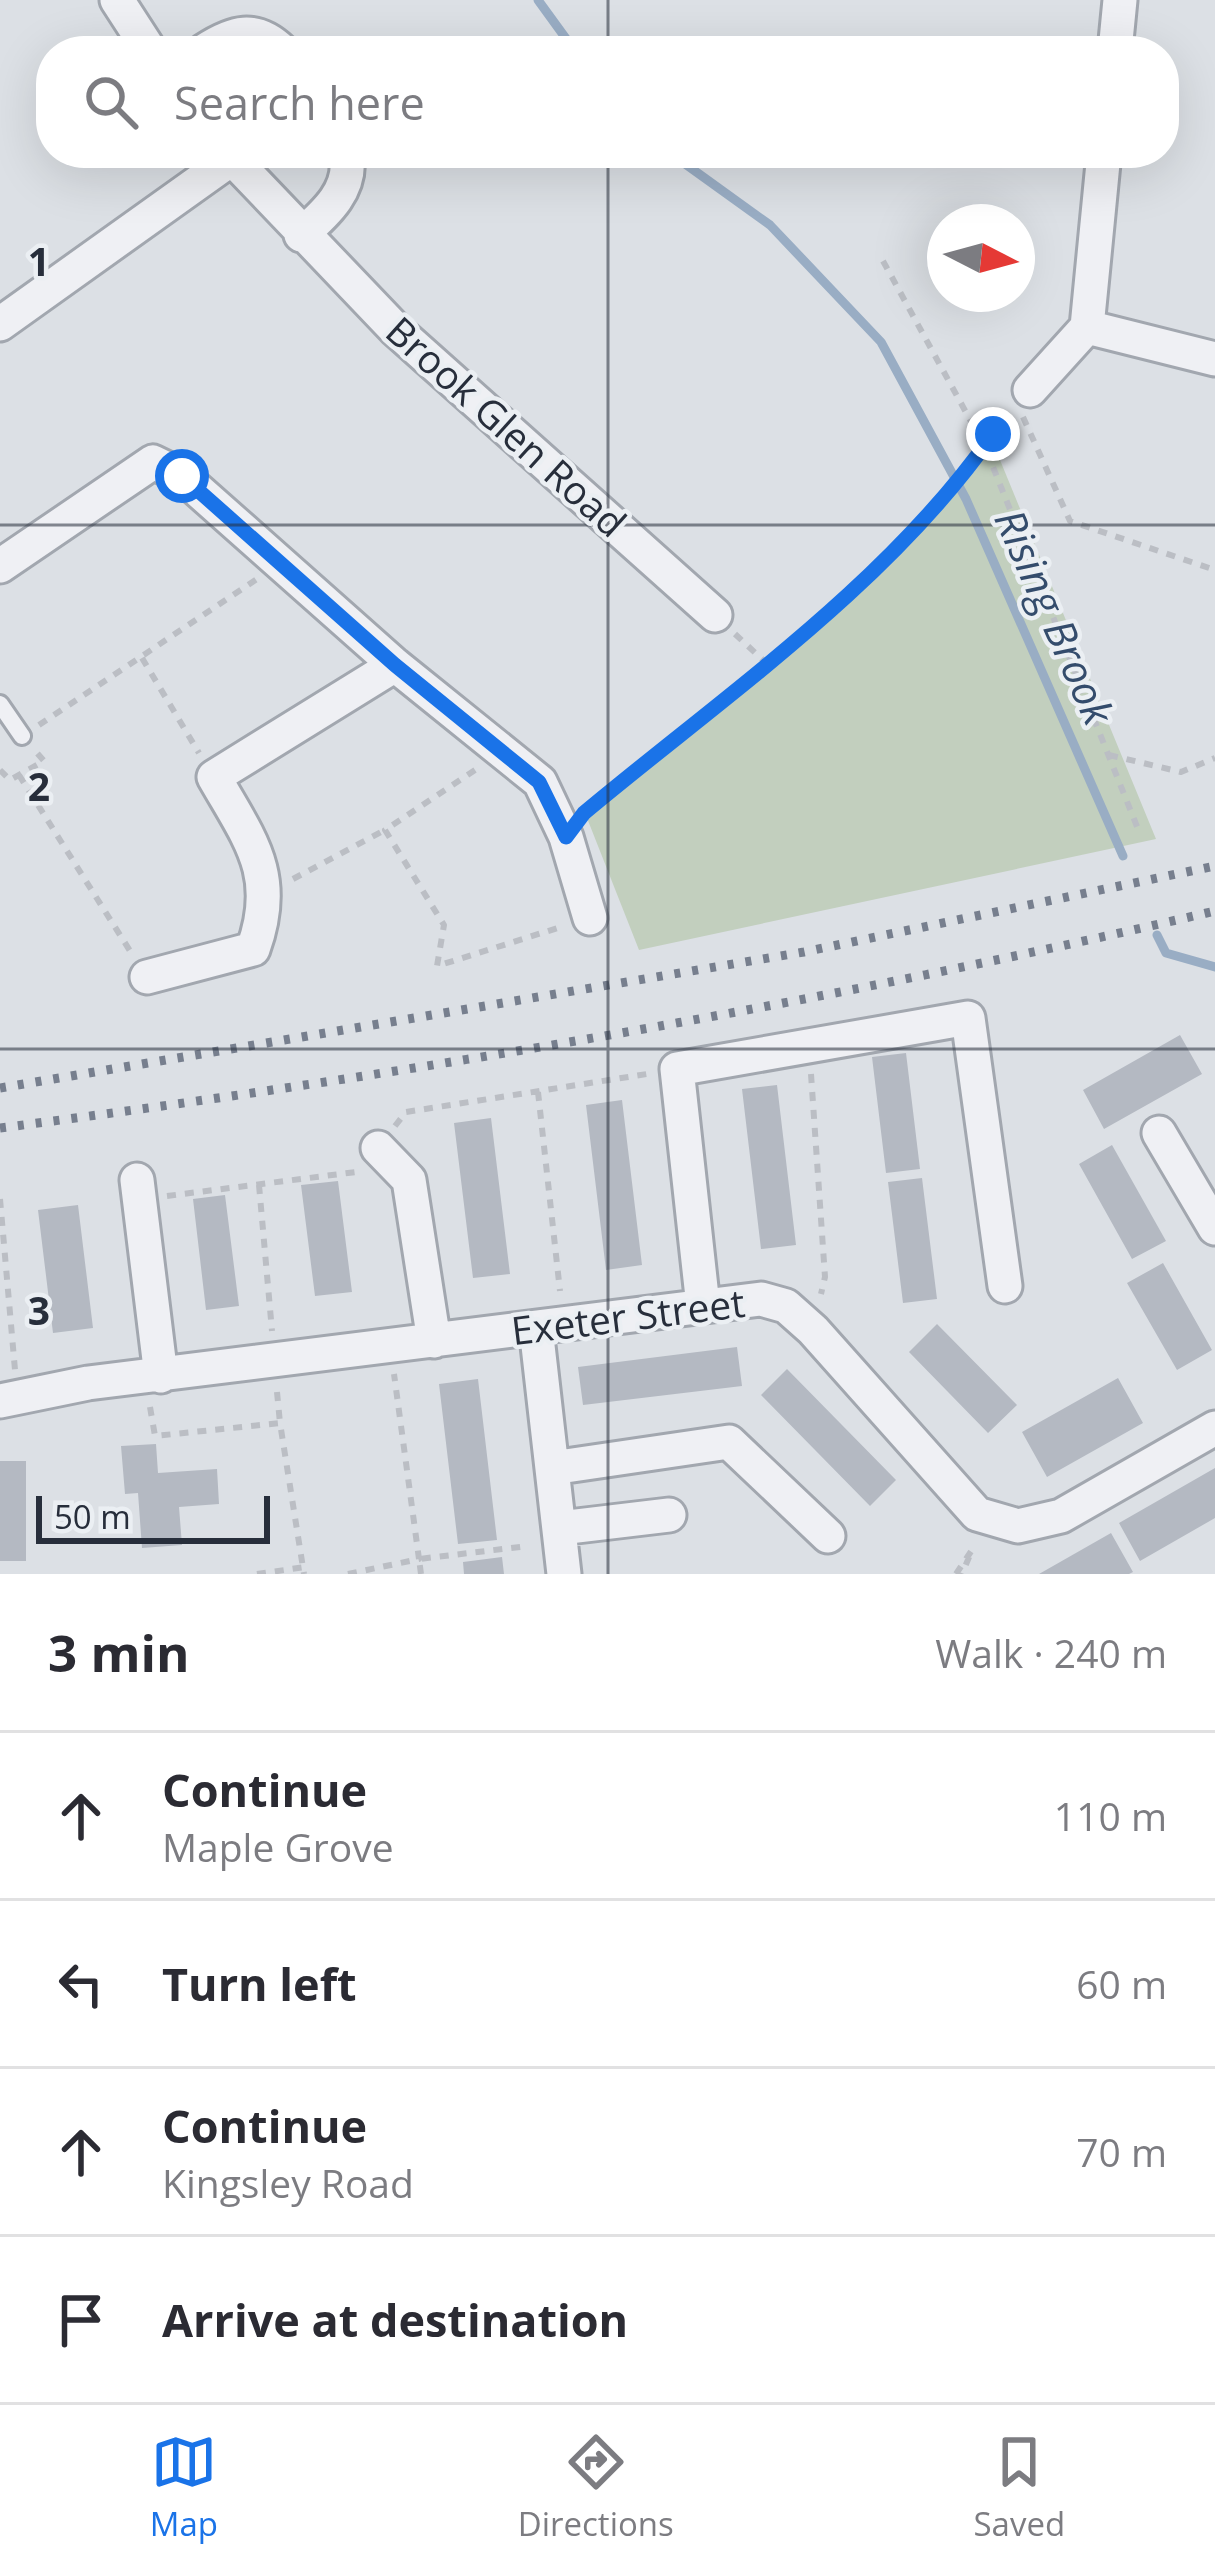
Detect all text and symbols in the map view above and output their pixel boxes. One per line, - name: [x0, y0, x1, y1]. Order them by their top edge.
- search box: [36, 36, 1179, 168]
- icon: search: [78, 69, 144, 135]
- text: Search here: [174, 72, 425, 133]
- north arrow: [927, 204, 1035, 312]
- text: 1: [28, 234, 50, 287]
- street label: Brook Glen Road: [376, 304, 638, 548]
- route end: [966, 407, 1020, 461]
- route start: [155, 449, 209, 503]
- water label: Rising Brook: [983, 500, 1129, 734]
- text: 2: [28, 759, 50, 812]
- street label: Exeter Street: [508, 1275, 748, 1356]
- text: 3: [28, 1283, 50, 1336]
- scale bar: [36, 1490, 270, 1543]
- text: 50 m: [54, 1494, 131, 1539]
- text: 3 min: [48, 1617, 190, 1687]
- text: Walk · 240 m: [935, 1626, 1167, 1679]
- text: Continue: [162, 1759, 367, 1820]
- icon: ahead: [48, 1783, 114, 1849]
- text: 110 m: [1054, 1789, 1167, 1842]
- text: Maple Grove: [162, 1820, 394, 1873]
- icon: left: [48, 1951, 114, 2017]
- text: Turn left: [162, 1953, 357, 2014]
- text: 60 m: [1076, 1957, 1167, 2010]
- text: Continue: [162, 2095, 367, 2156]
- icon: ahead: [48, 2119, 114, 2185]
- text: 70 m: [1076, 2125, 1167, 2178]
- text: Kingsley Road: [162, 2156, 414, 2209]
- icon: arrive: [48, 2287, 114, 2353]
- text: Arrive at destination: [162, 2289, 628, 2350]
- tab: Map: [150, 2429, 218, 2546]
- tab: Directions: [518, 2429, 674, 2546]
- tab: Saved: [973, 2429, 1065, 2546]

